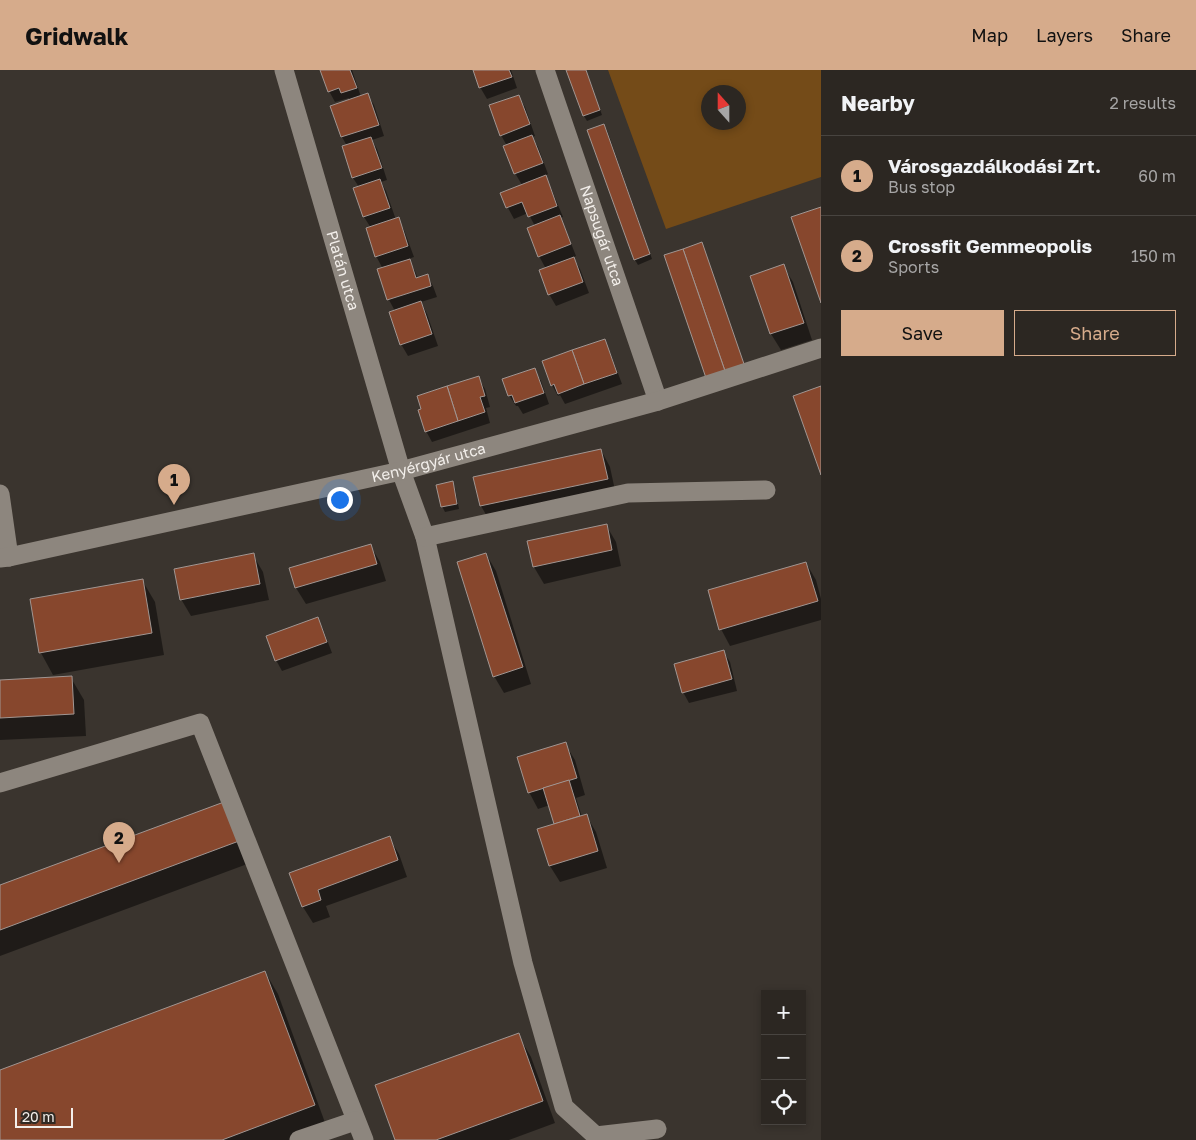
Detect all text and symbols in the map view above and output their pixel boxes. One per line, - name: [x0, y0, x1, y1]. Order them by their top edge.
- text: Gridwalk: [25, 21, 129, 50]
- text: Map: [971, 24, 1008, 46]
- text: Layers: [1036, 24, 1093, 46]
- text: Share: [1121, 24, 1171, 46]
- north arrow: [701, 85, 746, 130]
- text: Nearby: [841, 90, 915, 116]
- text: 2 results: [1110, 93, 1176, 113]
- text: Városgazdálkodási Zrt.: [888, 154, 1101, 177]
- text: 1: [853, 166, 861, 186]
- text: 60 m: [1138, 166, 1176, 186]
- text: Bus stop: [888, 177, 955, 197]
- street label: Napsugár utca: [577, 183, 628, 288]
- street label: Platán utca: [323, 228, 364, 312]
- text: Crossfit Gemmeopolis: [888, 234, 1092, 257]
- text: 2: [852, 246, 862, 266]
- text: 150 m: [1131, 246, 1176, 266]
- text: Sports: [888, 257, 939, 277]
- button: Save: [841, 310, 1004, 356]
- button: Share: [1014, 310, 1176, 356]
- street label: Kenyérgyár utca: [370, 438, 487, 485]
- pin: 1: [158, 464, 190, 505]
- your location: [327, 487, 353, 513]
- pin: 2: [103, 822, 135, 863]
- map controls: [761, 990, 806, 1125]
- button: +: [761, 990, 806, 1035]
- button: −: [761, 1035, 806, 1080]
- button: locate: [761, 1080, 806, 1125]
- scale bar: [15, 1105, 72, 1128]
- text: 20 m: [22, 1108, 55, 1125]

